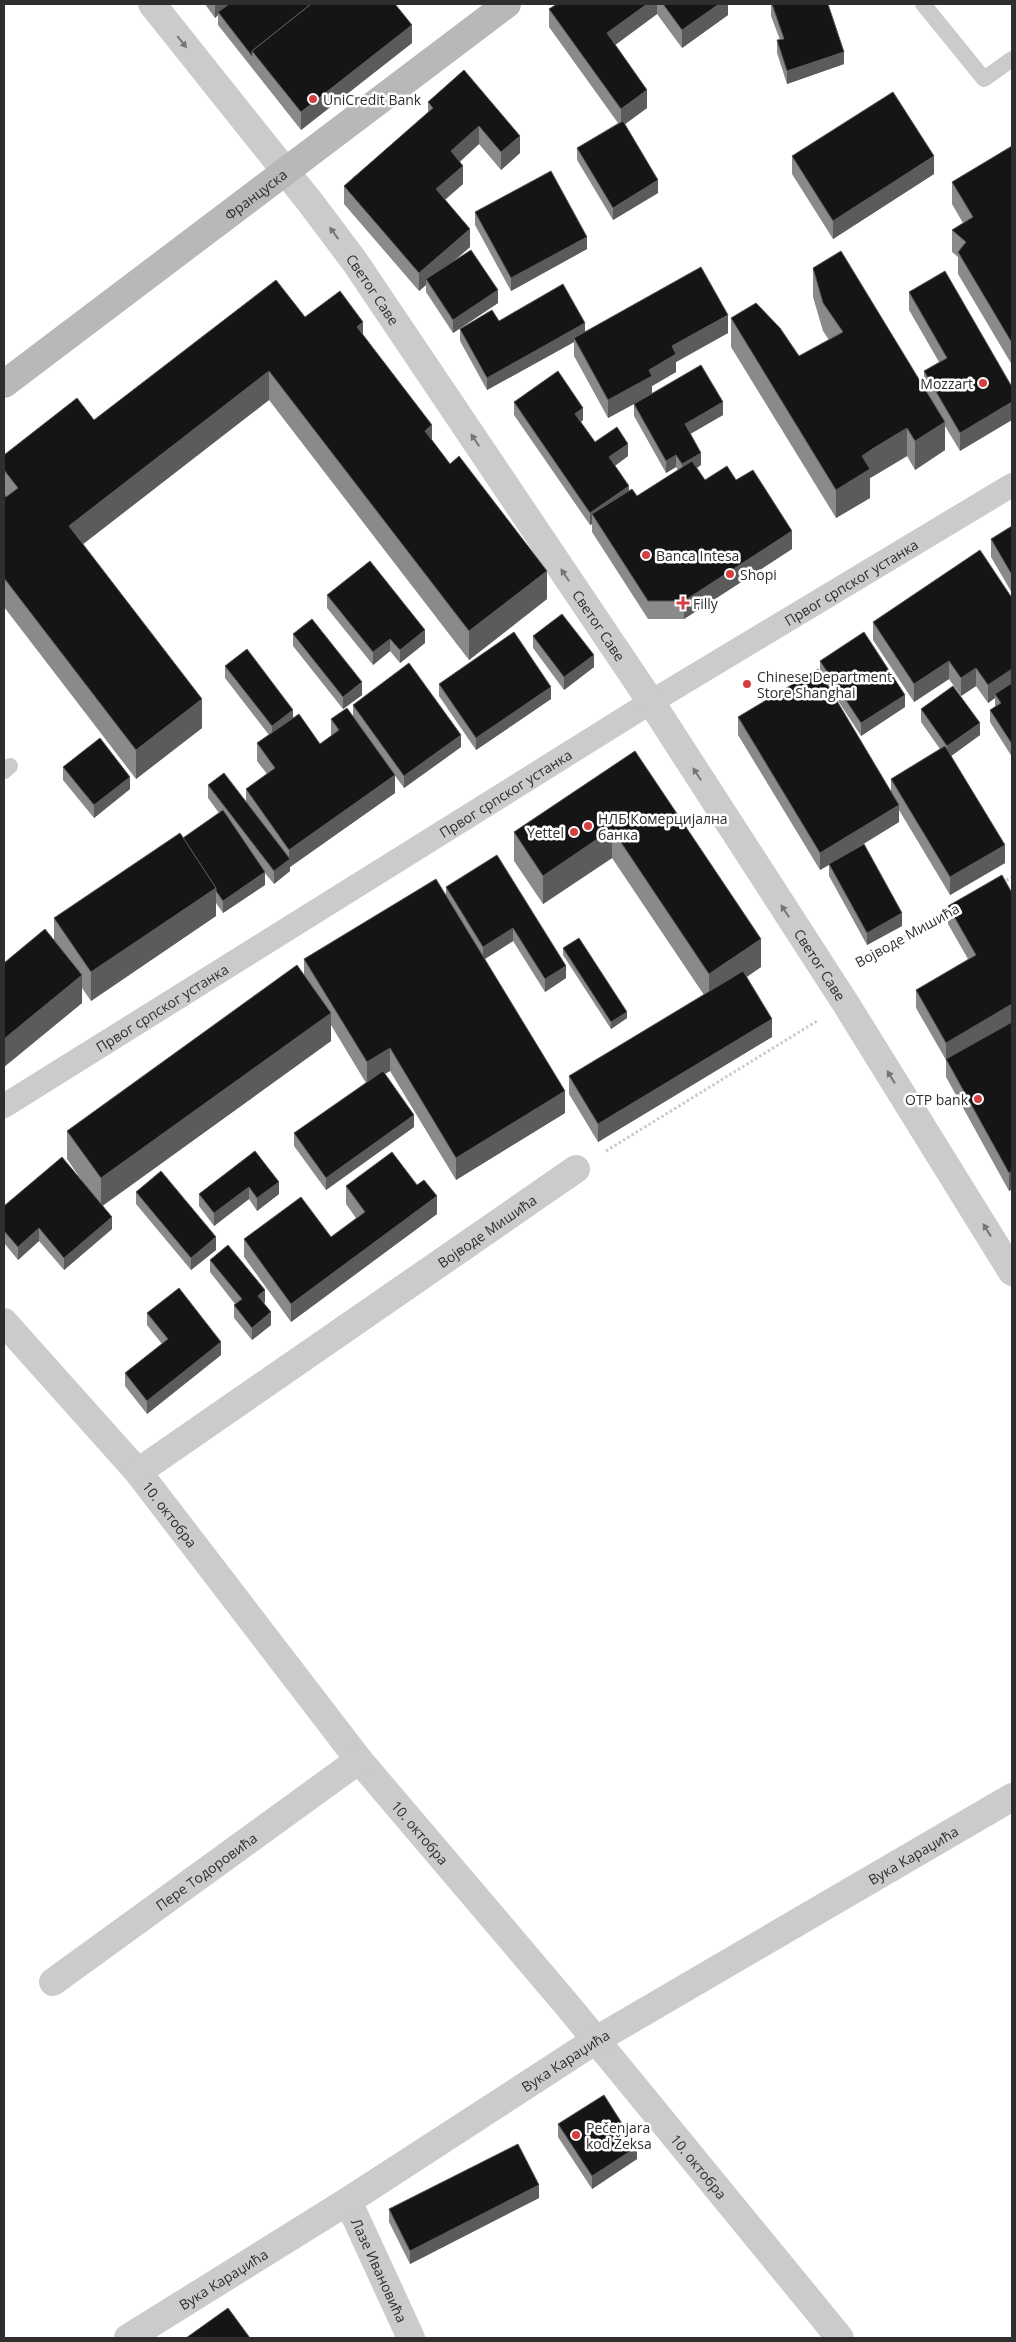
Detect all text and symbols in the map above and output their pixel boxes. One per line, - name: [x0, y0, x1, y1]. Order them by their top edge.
- one-way arrow: [177, 35, 187, 49]
- place label: UniCredit Bank: [323, 90, 422, 109]
- marker: UniCredit Bank: [307, 93, 319, 105]
- street label: Француска: [220, 164, 291, 224]
- one-way arrow: [329, 227, 339, 240]
- street label: Светог Саве: [342, 250, 404, 329]
- place label: Mozzart: [920, 374, 973, 393]
- marker: Mozzart: [977, 377, 989, 389]
- one-way arrow: [470, 433, 480, 447]
- street label: Првог српског устанка: [780, 534, 921, 629]
- place label: Banca Intesa: [656, 546, 739, 565]
- marker: Banca Intesa: [640, 549, 652, 561]
- place label: Shopi: [740, 565, 777, 584]
- one-way arrow: [561, 568, 570, 582]
- marker: Shopi: [724, 568, 736, 580]
- street label: Светог Саве: [569, 586, 630, 665]
- place label: Filly: [693, 594, 719, 613]
- marker: Filly: [677, 597, 689, 609]
- place label: Chinese Department Store Shanghai: [757, 667, 892, 702]
- marker: Chinese Department Store Shanghai: [741, 678, 753, 690]
- street label: Првог српског устанка: [435, 744, 575, 842]
- one-way arrow: [693, 768, 702, 781]
- place label: НЛБ Комерцијална банка: [598, 809, 728, 844]
- marker: НЛБ Комерцијална банка: [582, 820, 594, 832]
- place label: Yettel: [527, 823, 564, 842]
- marker: Yettel: [568, 826, 580, 838]
- street label: Војводе Мишића: [852, 899, 962, 971]
- one-way arrow: [780, 904, 790, 918]
- street label: Светог Саве: [790, 925, 851, 1004]
- street label: Првог српског устанка: [92, 959, 232, 1056]
- one-way arrow: [887, 1071, 896, 1084]
- place label: OTP bank: [905, 1090, 969, 1109]
- marker: OTP bank: [972, 1093, 984, 1105]
- street label: Војводе Мишића: [433, 1190, 540, 1272]
- one-way arrow: [982, 1224, 991, 1237]
- street label: 10. октобра: [139, 1477, 202, 1551]
- street label: 10. октобра: [388, 1796, 453, 1868]
- street label: Вука Караџића: [864, 1821, 962, 1889]
- street label: Пере Тодоровића: [151, 1828, 261, 1914]
- street label: Вука Караџића: [517, 2025, 613, 2096]
- place label: Pečenjara kod Žeksa: [586, 2118, 652, 2153]
- marker: Pečenjara kod Žeksa: [570, 2129, 582, 2141]
- street label: 10. октобра: [667, 2130, 732, 2203]
- street label: Лазе Ивановића: [348, 2215, 412, 2325]
- street label: Вука Караџића: [175, 2244, 271, 2314]

